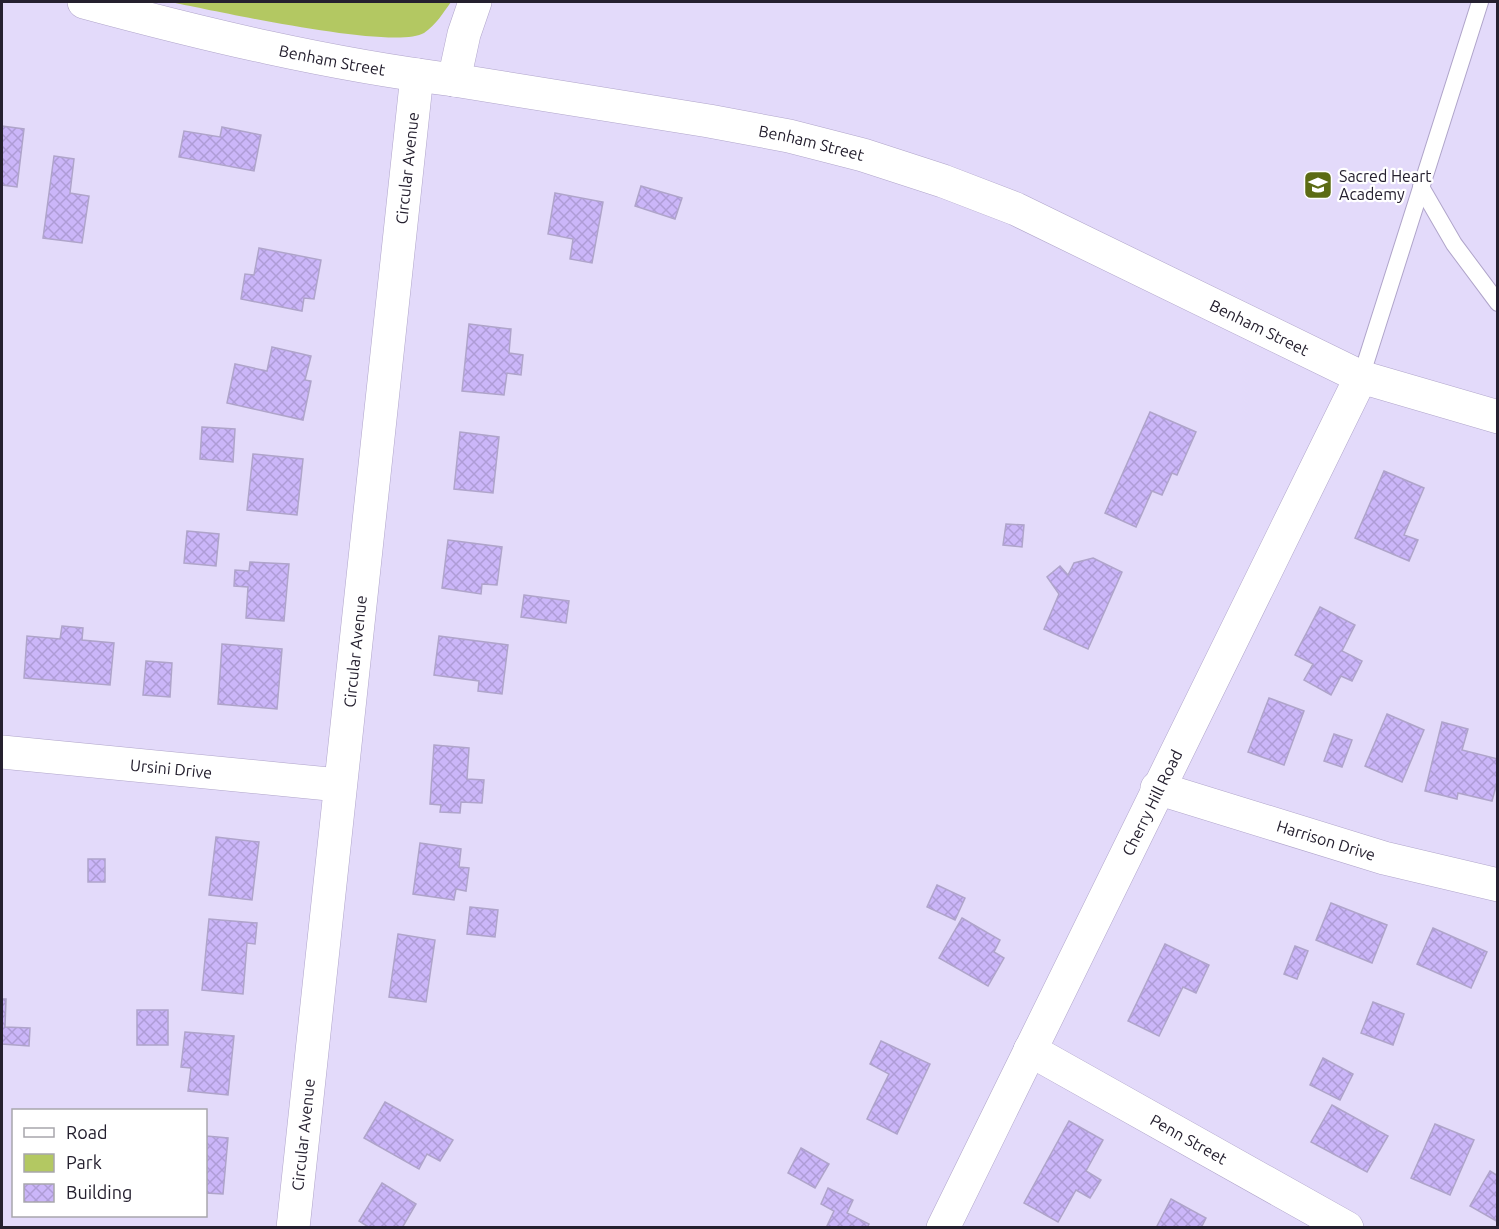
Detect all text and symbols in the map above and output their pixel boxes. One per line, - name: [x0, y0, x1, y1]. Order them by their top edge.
- street label: Benham Street: [277, 41, 387, 79]
- street label: Circular Avenue: [392, 111, 422, 225]
- street label: Benham Street: [757, 122, 867, 164]
- place label: Sacred Heart Academy: [1339, 167, 1432, 203]
- school or university icon: Sacred Heart Academy: [1302, 169, 1334, 201]
- street label: Benham Street: [1207, 296, 1312, 359]
- street label: Circular Avenue: [340, 594, 370, 708]
- street label: Cherry Hill Road: [1118, 747, 1186, 858]
- street label: Ursini Drive: [129, 756, 213, 782]
- street label: Harrison Drive: [1275, 816, 1378, 864]
- street label: Circular Avenue: [288, 1078, 318, 1191]
- legend: [12, 1109, 207, 1217]
- street label: Penn Street: [1147, 1111, 1231, 1168]
- text: Road: [66, 1122, 108, 1142]
- text: Park: [66, 1152, 102, 1172]
- text: Building: [66, 1182, 132, 1202]

